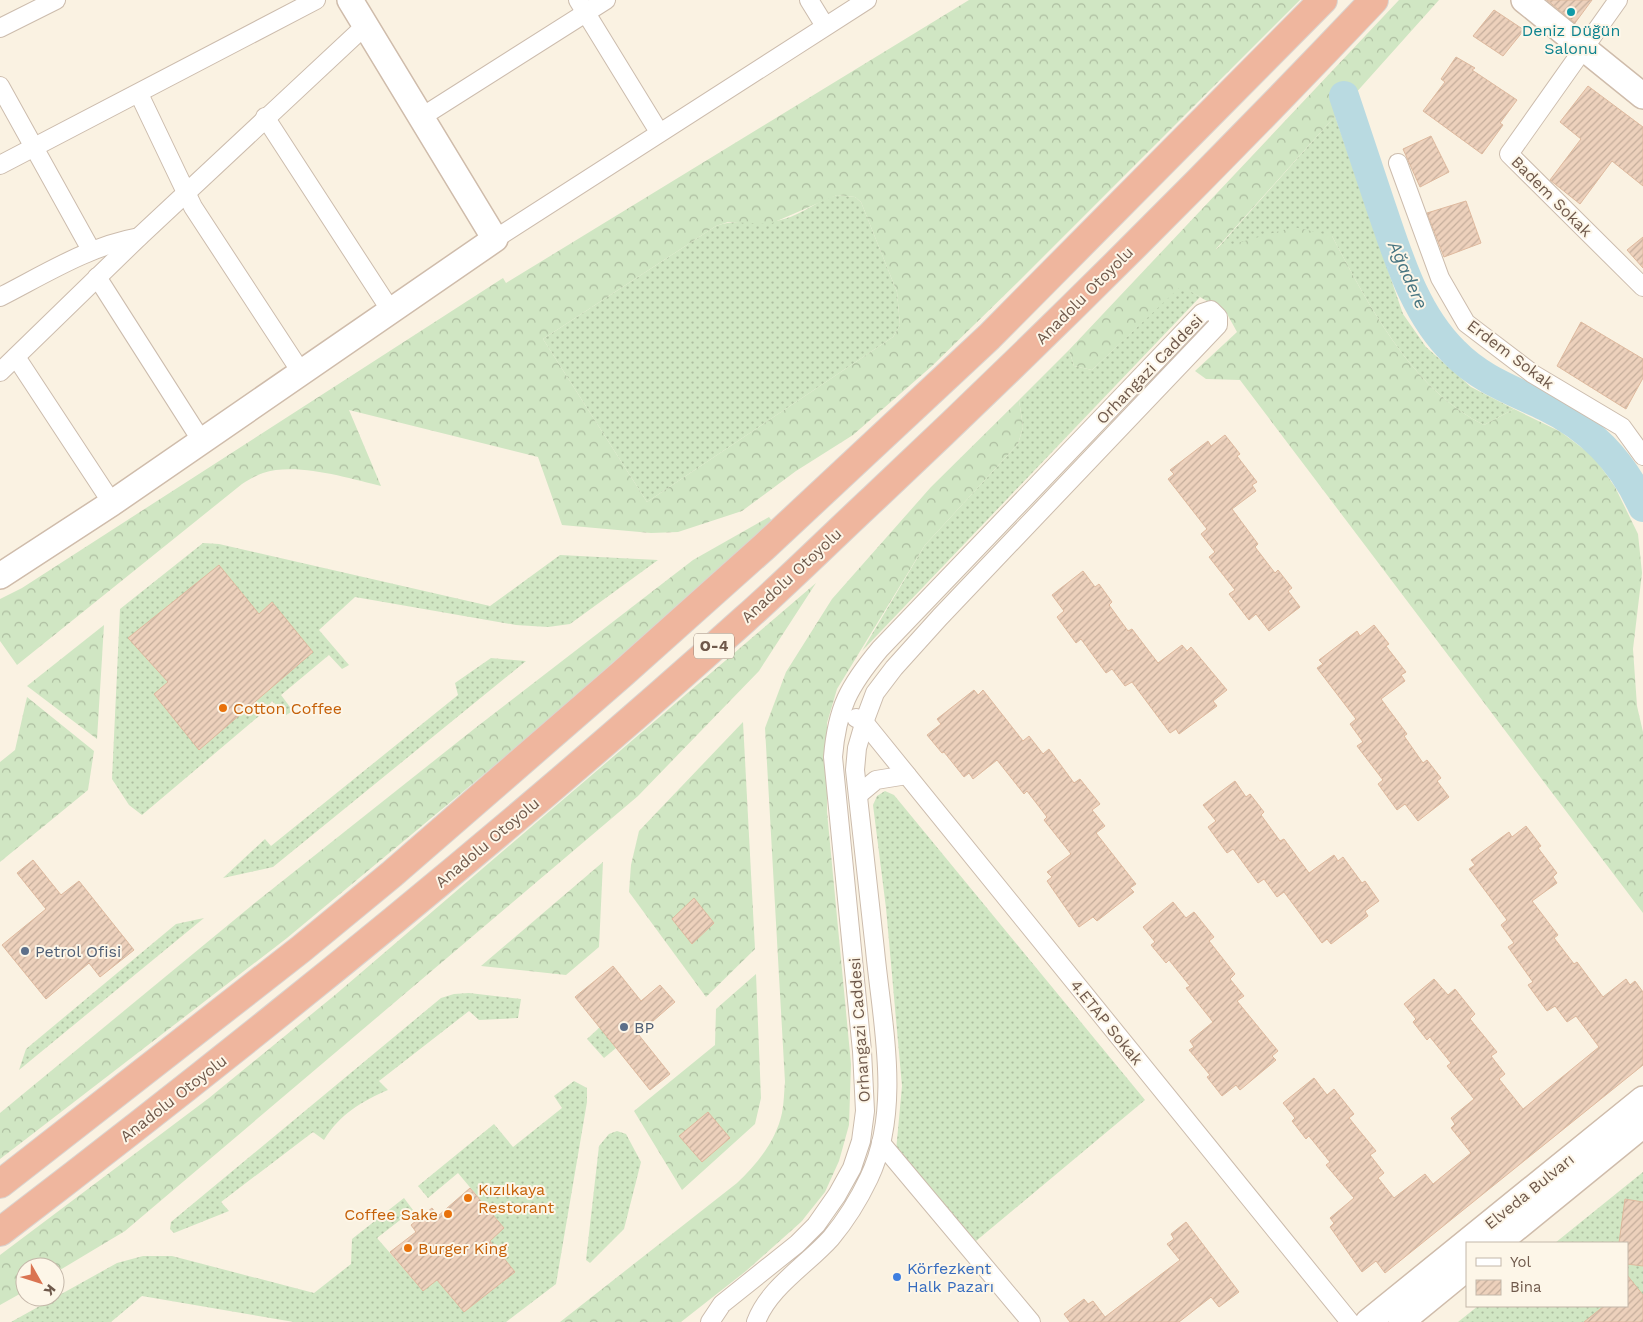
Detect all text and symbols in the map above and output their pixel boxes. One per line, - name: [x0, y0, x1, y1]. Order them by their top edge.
- marker: Deniz Düğün Salonu: [1565, 6, 1577, 18]
- place label: Deniz Düğün Salonu: [1522, 21, 1620, 58]
- street label: Badem Sokak: [1507, 152, 1596, 241]
- water label: Ağadere: [1384, 237, 1433, 312]
- street label: Anadolu Otoyolu: [1032, 243, 1137, 348]
- street label: Orhangazi Caddesi: [1092, 311, 1207, 428]
- street label: Erdem Sokak: [1464, 316, 1558, 393]
- street label: Anadolu Otoyolu: [737, 524, 845, 627]
- road number: O-4: [694, 634, 734, 658]
- place label: Cotton Coffee: [233, 699, 342, 718]
- marker: Cotton Coffee: [217, 702, 229, 714]
- street label: Anadolu Otoyolu: [431, 793, 543, 891]
- place label: Petrol Ofisi: [35, 942, 121, 961]
- marker: Petrol Ofisi: [19, 945, 31, 957]
- street label: Orhangazi Caddesi: [845, 957, 874, 1103]
- street label: 4.ETAP Sokak: [1066, 976, 1147, 1069]
- place label: BP: [634, 1018, 654, 1037]
- marker: BP: [618, 1021, 630, 1033]
- street label: Anadolu Otoyolu: [116, 1051, 230, 1146]
- street label: Elveda Bulvarı: [1481, 1150, 1578, 1233]
- place label: Kızılkaya Restorant: [478, 1180, 554, 1217]
- marker: Kızılkaya Restorant: [462, 1192, 474, 1204]
- place label: Coffee Sake: [344, 1205, 438, 1224]
- marker: Coffee Sake: [442, 1208, 454, 1220]
- place label: Burger King: [418, 1239, 507, 1258]
- marker: Burger King: [402, 1242, 414, 1254]
- legend: [1466, 1242, 1628, 1307]
- text: Yol: [1510, 1253, 1532, 1271]
- north arrow: [15, 1257, 65, 1307]
- place label: Körfezkent Halk Pazarı: [907, 1259, 994, 1296]
- marker: Körfezkent Halk Pazarı: [891, 1271, 903, 1283]
- text: Bina: [1510, 1278, 1542, 1296]
- text: K: [41, 1281, 59, 1299]

